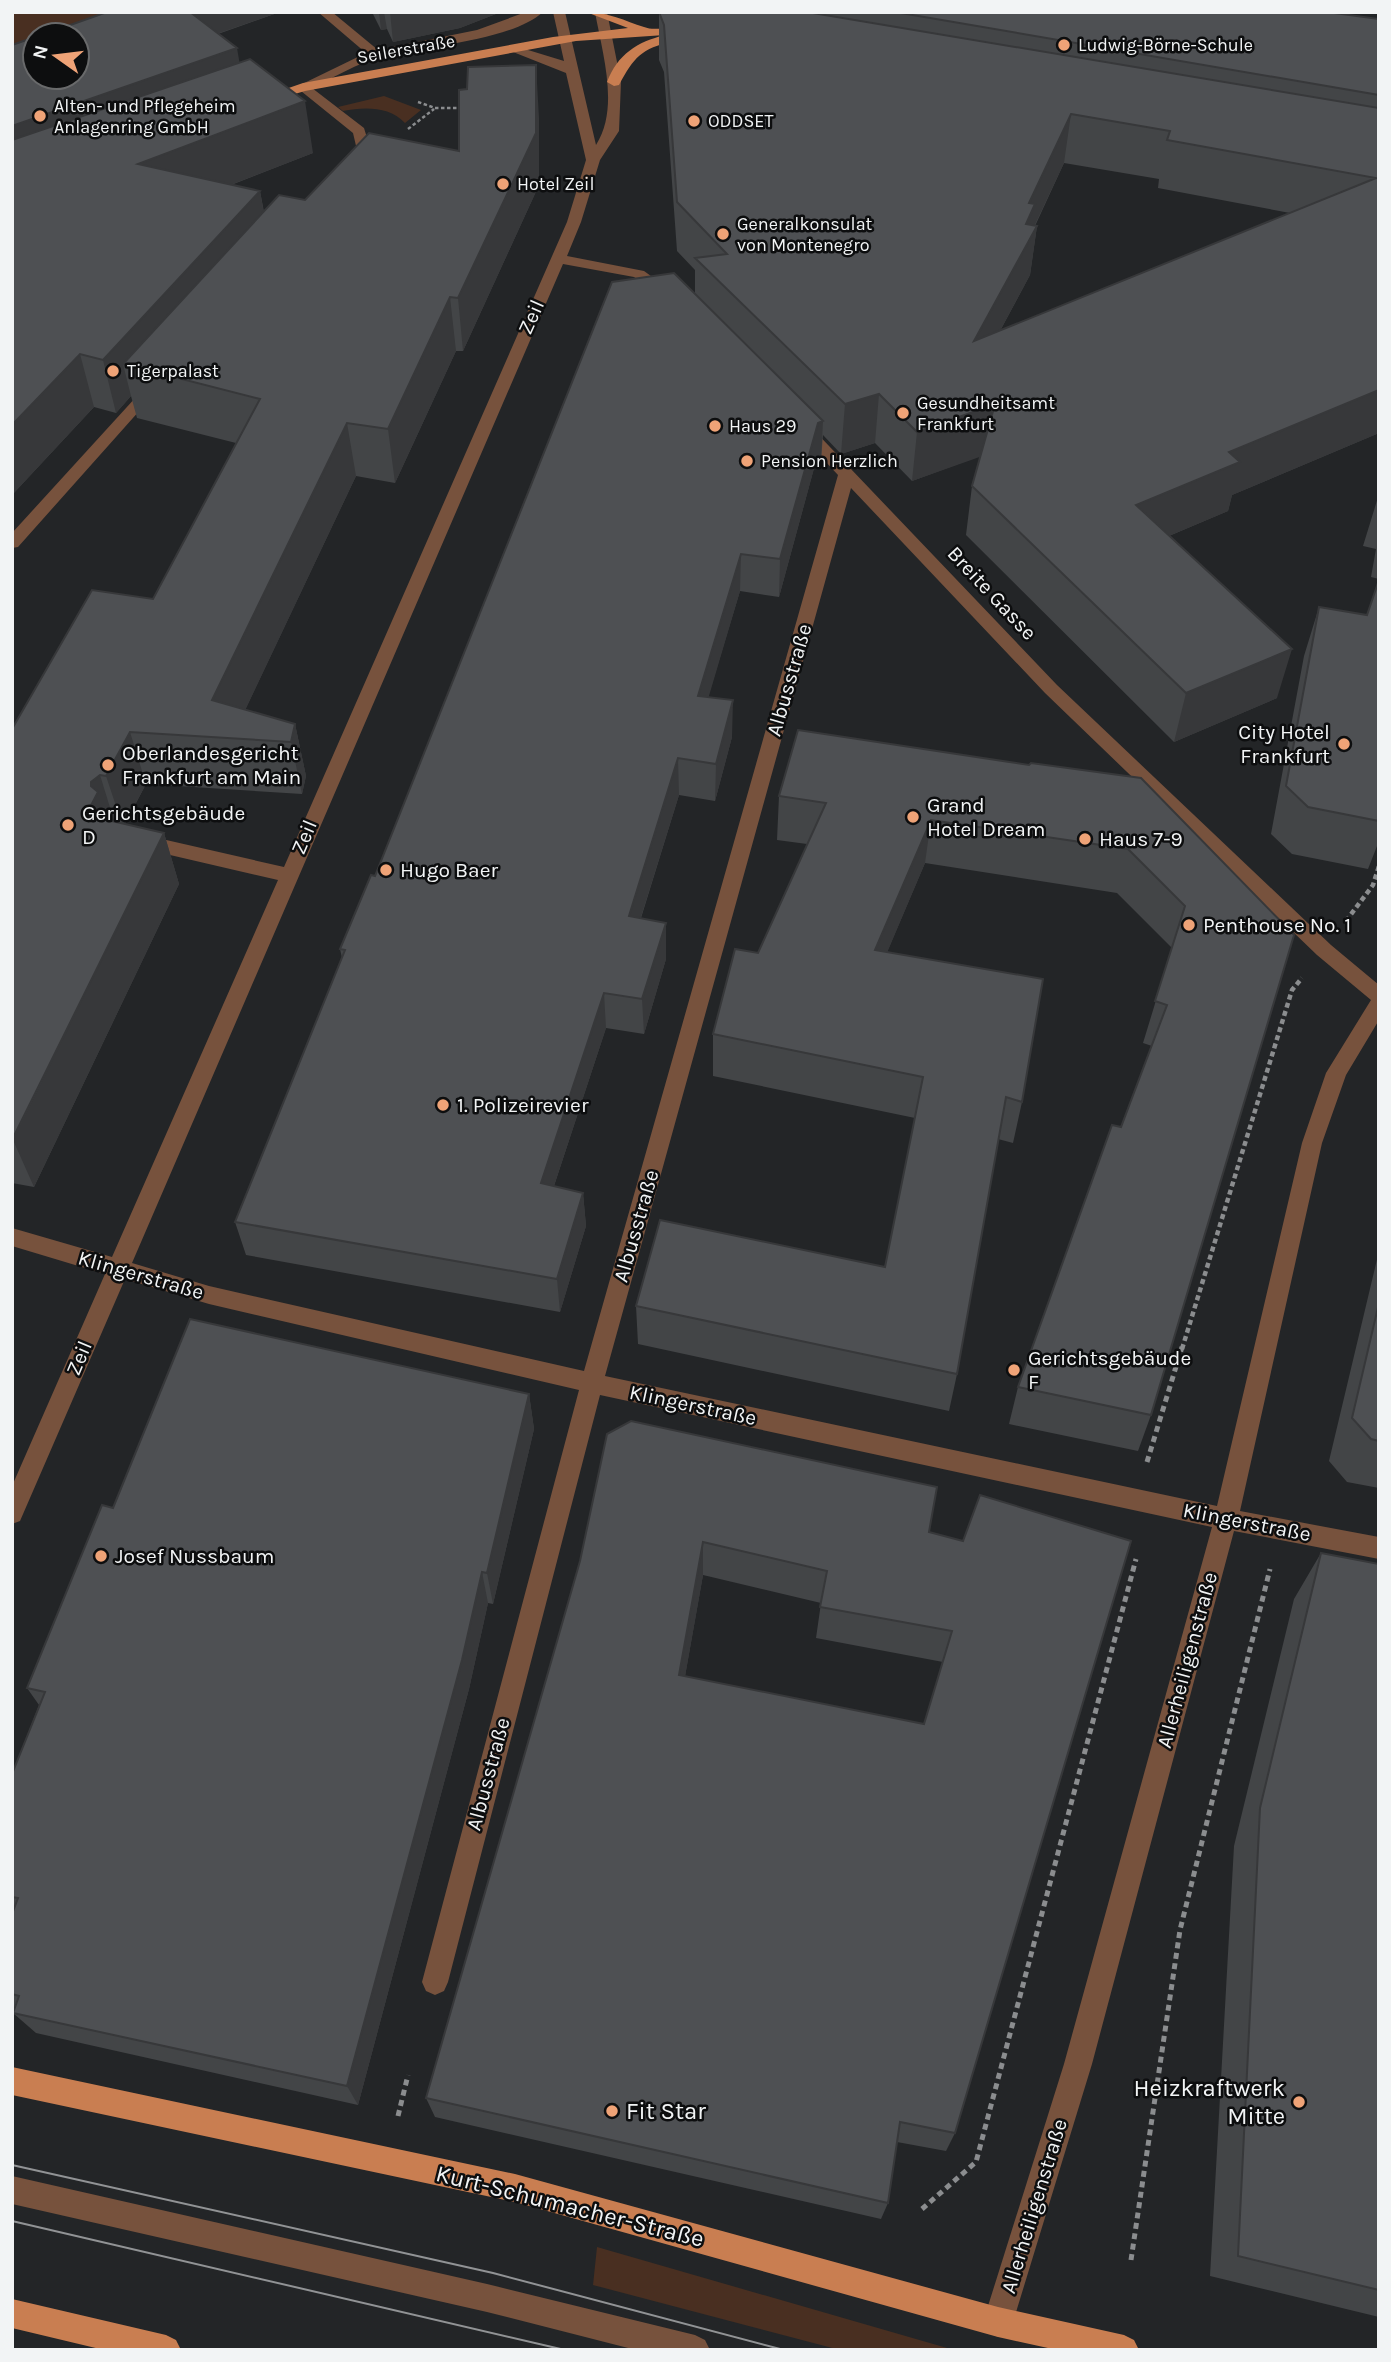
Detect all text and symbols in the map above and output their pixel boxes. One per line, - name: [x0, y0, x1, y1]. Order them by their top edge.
- north arrow: [21, 21, 91, 91]
- street label: Seilerstraße: [355, 30, 457, 68]
- place label: Ludwig-Börne-Schule: [1078, 34, 1253, 56]
- marker: Ludwig-Börne-Schule: [1056, 37, 1072, 53]
- text: N: [28, 43, 53, 61]
- place label: Alten- und Pflegeheim Anlagenring GmbH: [54, 95, 236, 138]
- marker: Alten- und Pflegeheim Anlagenring GmbH: [32, 108, 48, 124]
- place label: ODDSET: [708, 110, 773, 132]
- marker: ODDSET: [686, 113, 702, 129]
- place label: Hotel Zeil: [517, 173, 595, 195]
- marker: Hotel Zeil: [495, 176, 511, 192]
- place label: Generalkonsulat von Montenegro: [737, 213, 873, 256]
- marker: Generalkonsulat von Montenegro: [715, 226, 731, 242]
- street label: Zeil: [513, 296, 549, 338]
- place label: Tigerpalast: [127, 360, 219, 382]
- marker: Tigerpalast: [105, 363, 121, 379]
- place label: Gesundheitsamt Frankfurt: [917, 392, 1055, 435]
- marker: Gesundheitsamt Frankfurt: [895, 405, 911, 421]
- place label: Haus 29: [729, 415, 796, 437]
- marker: Haus 29: [707, 418, 723, 434]
- place label: Pension Herzlich: [761, 450, 898, 472]
- marker: Pension Herzlich: [739, 453, 755, 469]
- street label: Breite Gasse: [943, 541, 1041, 645]
- street label: Albusstraße: [761, 621, 817, 739]
- place label: City Hotel Frankfurt: [1238, 720, 1330, 768]
- marker: City Hotel Frankfurt: [1336, 736, 1352, 752]
- place label: Oberlandesgericht Frankfurt am Main: [122, 741, 301, 789]
- marker: Oberlandesgericht Frankfurt am Main: [100, 757, 116, 773]
- place label: Grand Hotel Dream: [927, 793, 1046, 841]
- place label: Gerichtsgebäude D: [82, 801, 245, 849]
- marker: Grand Hotel Dream: [905, 809, 921, 825]
- street label: Zeil: [286, 816, 322, 858]
- marker: Gerichtsgebäude D: [60, 817, 76, 833]
- place label: Haus 7-9: [1099, 827, 1183, 851]
- marker: Haus 7-9: [1077, 831, 1093, 847]
- place label: Hugo Baer: [400, 858, 498, 882]
- marker: Hugo Baer: [378, 862, 394, 878]
- place label: Penthouse No. 1: [1203, 913, 1351, 937]
- marker: Penthouse No. 1: [1181, 917, 1197, 933]
- place label: 1. Polizeirevier: [457, 1093, 589, 1117]
- marker: 1. Polizeirevier: [435, 1097, 451, 1113]
- street label: Albusstraße: [608, 1167, 664, 1285]
- street label: Klingerstraße: [75, 1246, 207, 1304]
- street label: Zeil: [61, 1337, 97, 1379]
- place label: Gerichtsgebäude F: [1028, 1346, 1191, 1394]
- marker: Gerichtsgebäude F: [1006, 1362, 1022, 1378]
- street label: Klingerstraße: [627, 1380, 759, 1430]
- street label: Klingerstraße: [1181, 1498, 1313, 1546]
- place label: Josef Nussbaum: [115, 1544, 274, 1568]
- marker: Josef Nussbaum: [93, 1548, 109, 1564]
- street label: Allerheiligenstraße: [1152, 1569, 1222, 1751]
- street label: Albusstraße: [461, 1715, 515, 1833]
- place label: Heizkraftwerk Mitte: [1134, 2074, 1285, 2130]
- marker: Heizkraftwerk Mitte: [1291, 2094, 1307, 2110]
- place label: Fit Star: [626, 2097, 706, 2125]
- marker: Fit Star: [604, 2103, 620, 2119]
- street label: Allerheiligenstraße: [996, 2116, 1072, 2296]
- street label: Kurt-Schumacher-Straße: [433, 2159, 707, 2253]

